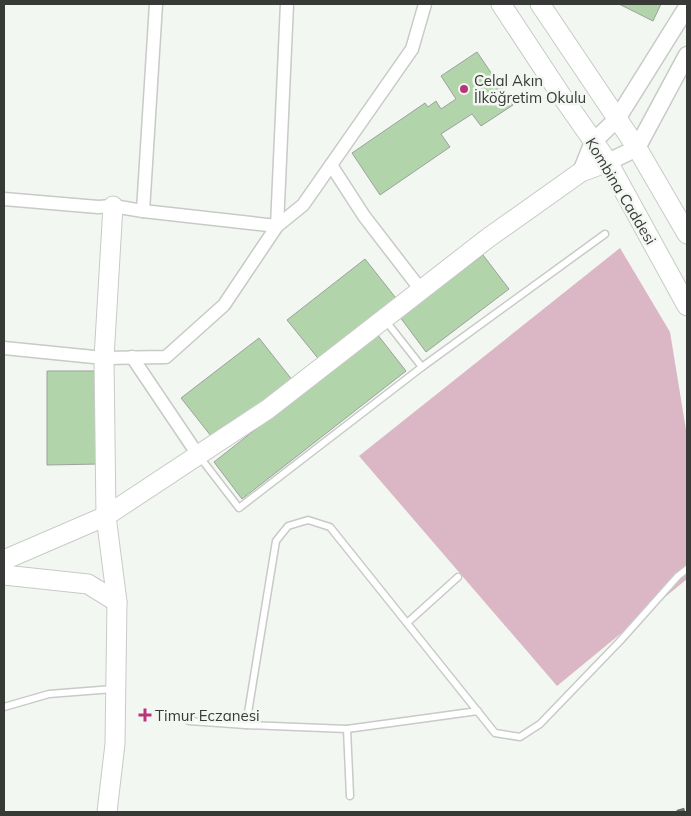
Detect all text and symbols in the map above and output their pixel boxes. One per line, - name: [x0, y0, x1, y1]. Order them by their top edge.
- place label: Celal Akın İlköğretim Okulu: [474, 71, 586, 107]
- marker: Celal Akın İlköğretim Okulu: [458, 83, 470, 95]
- street label: Kombina Caddesi: [582, 134, 660, 248]
- place label: Timur Eczanesi: [155, 706, 260, 725]
- marker: Timur Eczanesi: [139, 709, 151, 721]

